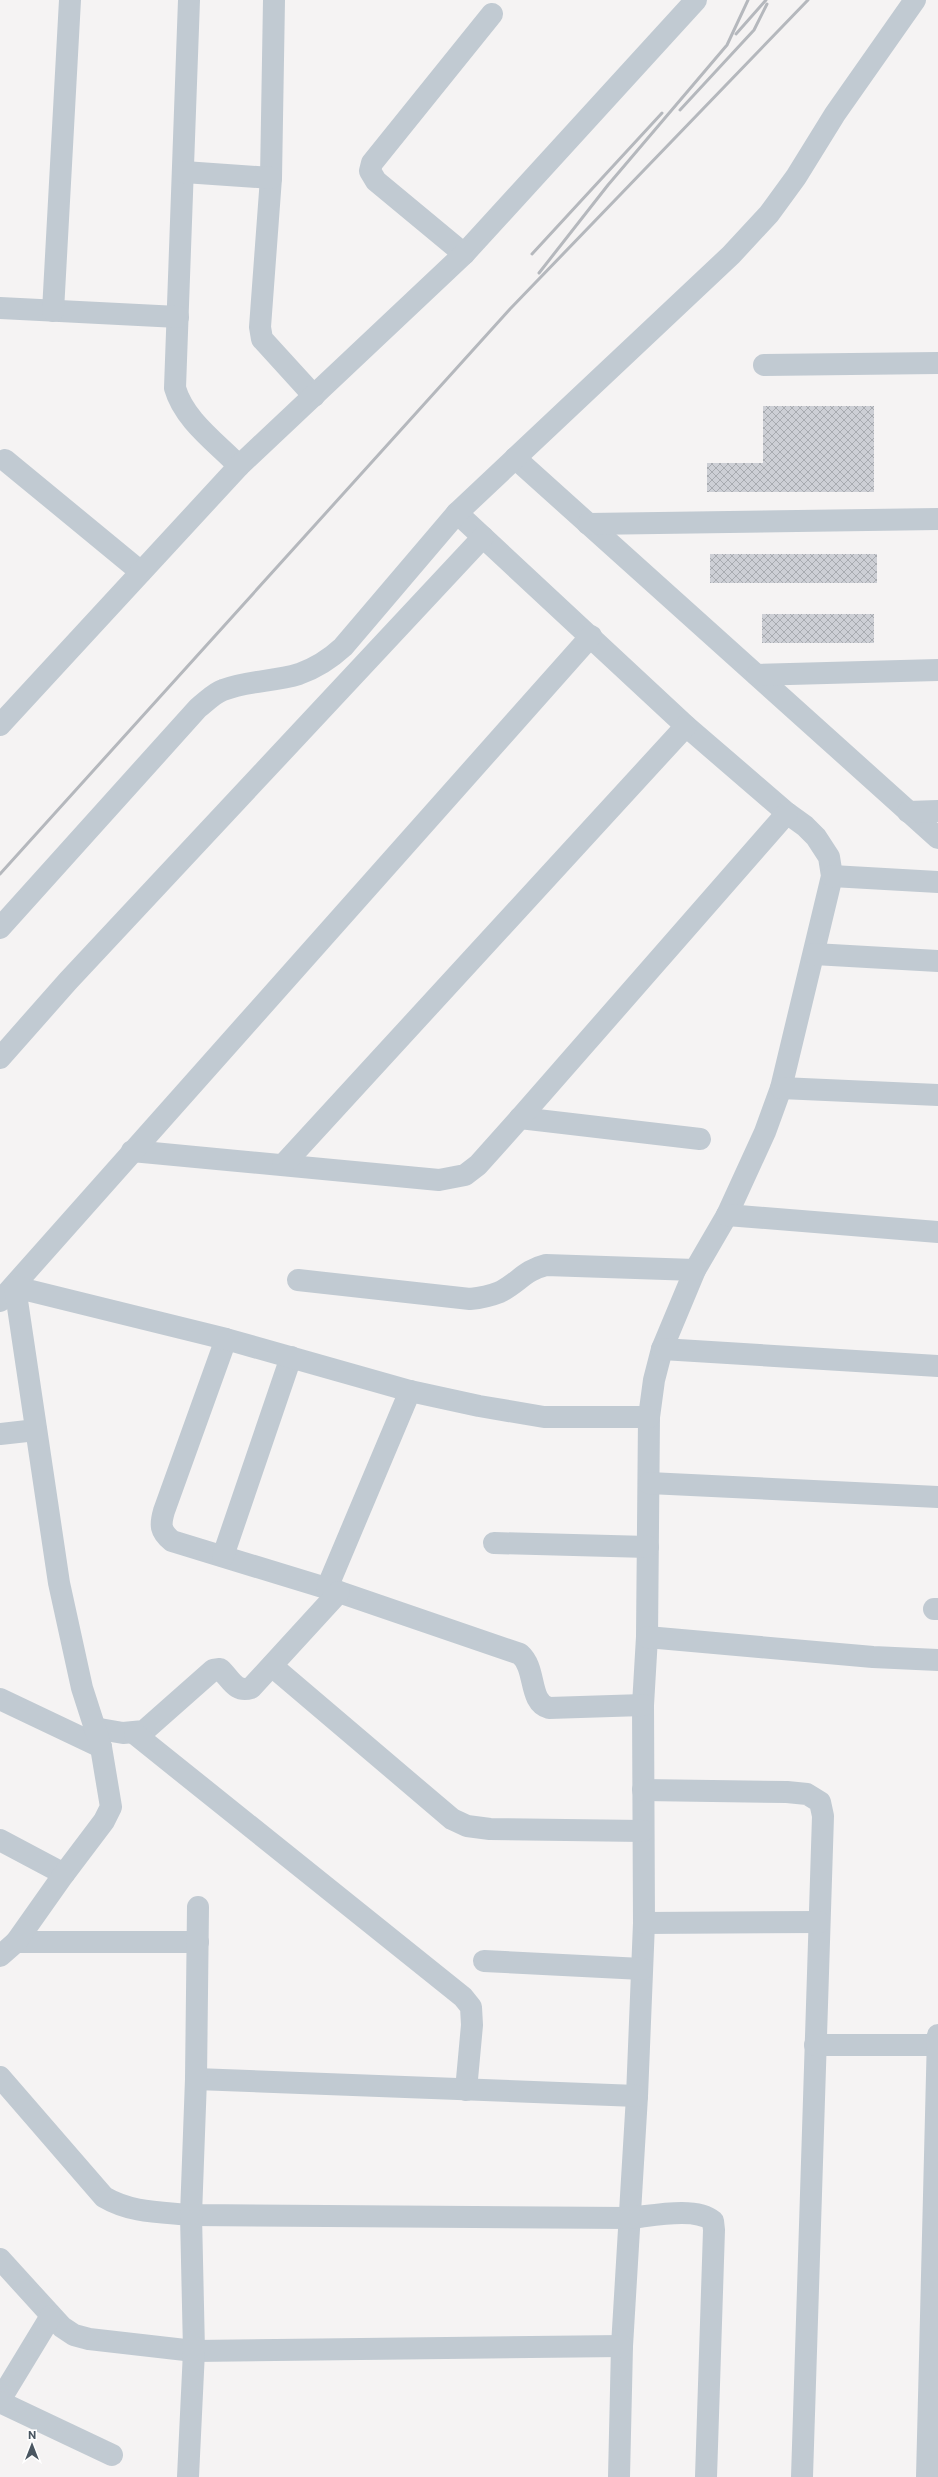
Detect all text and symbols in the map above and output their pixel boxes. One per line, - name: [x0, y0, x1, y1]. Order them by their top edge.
- north arrow: [12, 2425, 52, 2465]
- text: N: [28, 2428, 36, 2441]

